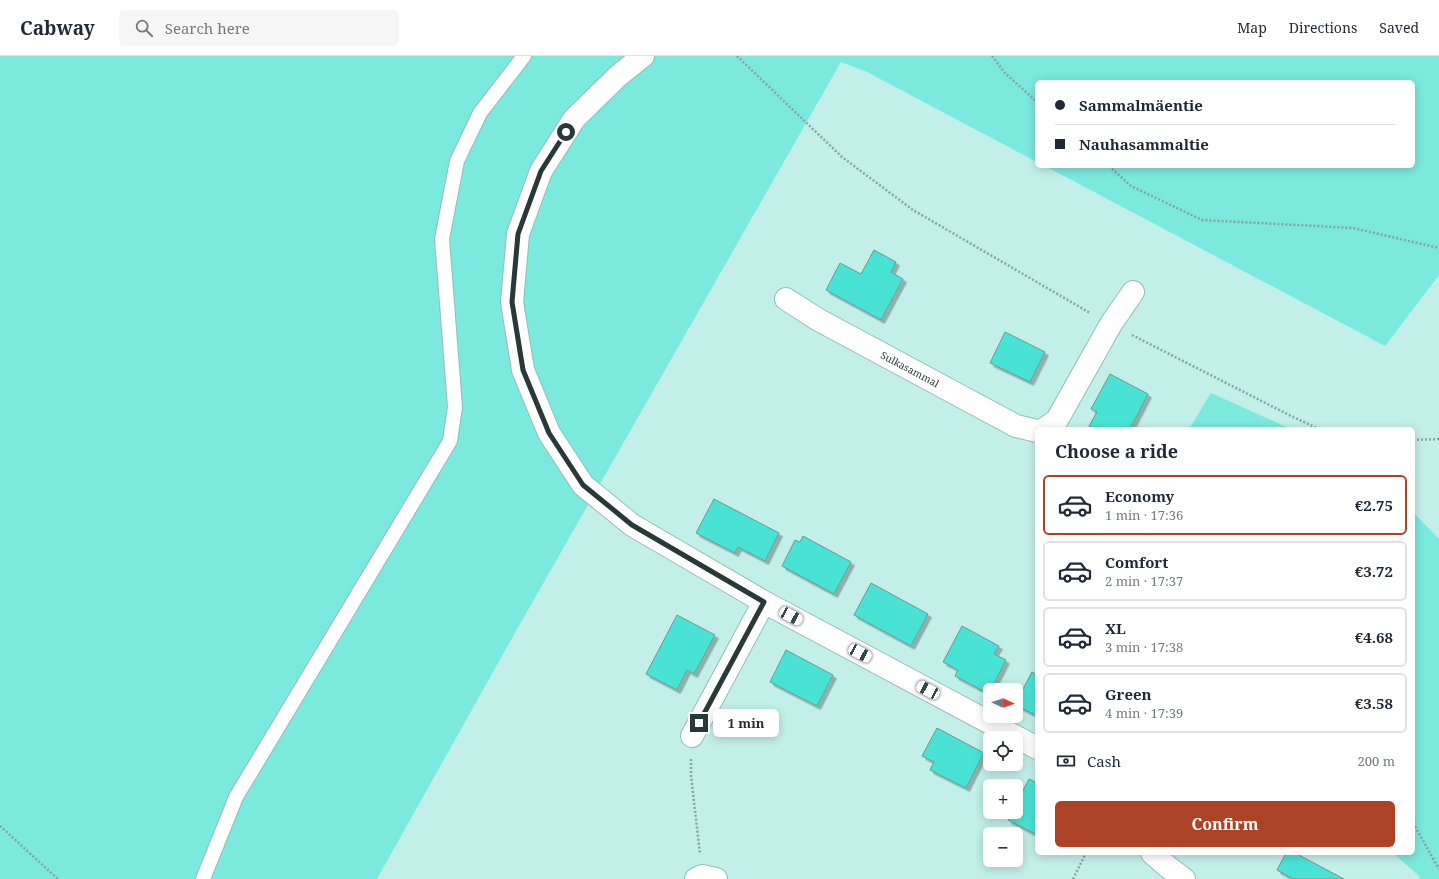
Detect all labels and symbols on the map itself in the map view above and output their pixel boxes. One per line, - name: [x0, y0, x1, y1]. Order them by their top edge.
- route start: [557, 123, 575, 141]
- street label: Sulkasammal: [878, 348, 942, 390]
- car: [778, 605, 804, 627]
- car: [847, 642, 873, 664]
- car: [915, 679, 941, 701]
- north arrow: [983, 683, 1023, 723]
- callout: 1 min: [713, 709, 779, 737]
- route end: [690, 714, 708, 732]

